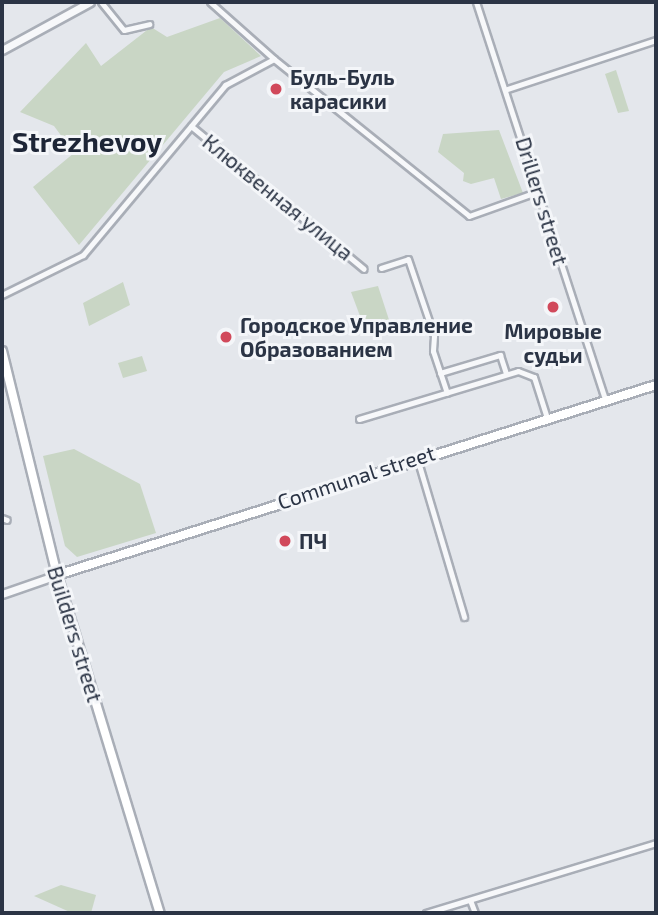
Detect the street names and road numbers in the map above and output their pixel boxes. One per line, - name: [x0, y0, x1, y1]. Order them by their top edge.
- street label: Клюквенная улица: [198, 129, 358, 265]
- street label: Drillers street: [511, 134, 573, 268]
- street label: Communal street: [274, 440, 438, 514]
- street label: Builders street: [42, 563, 108, 705]

